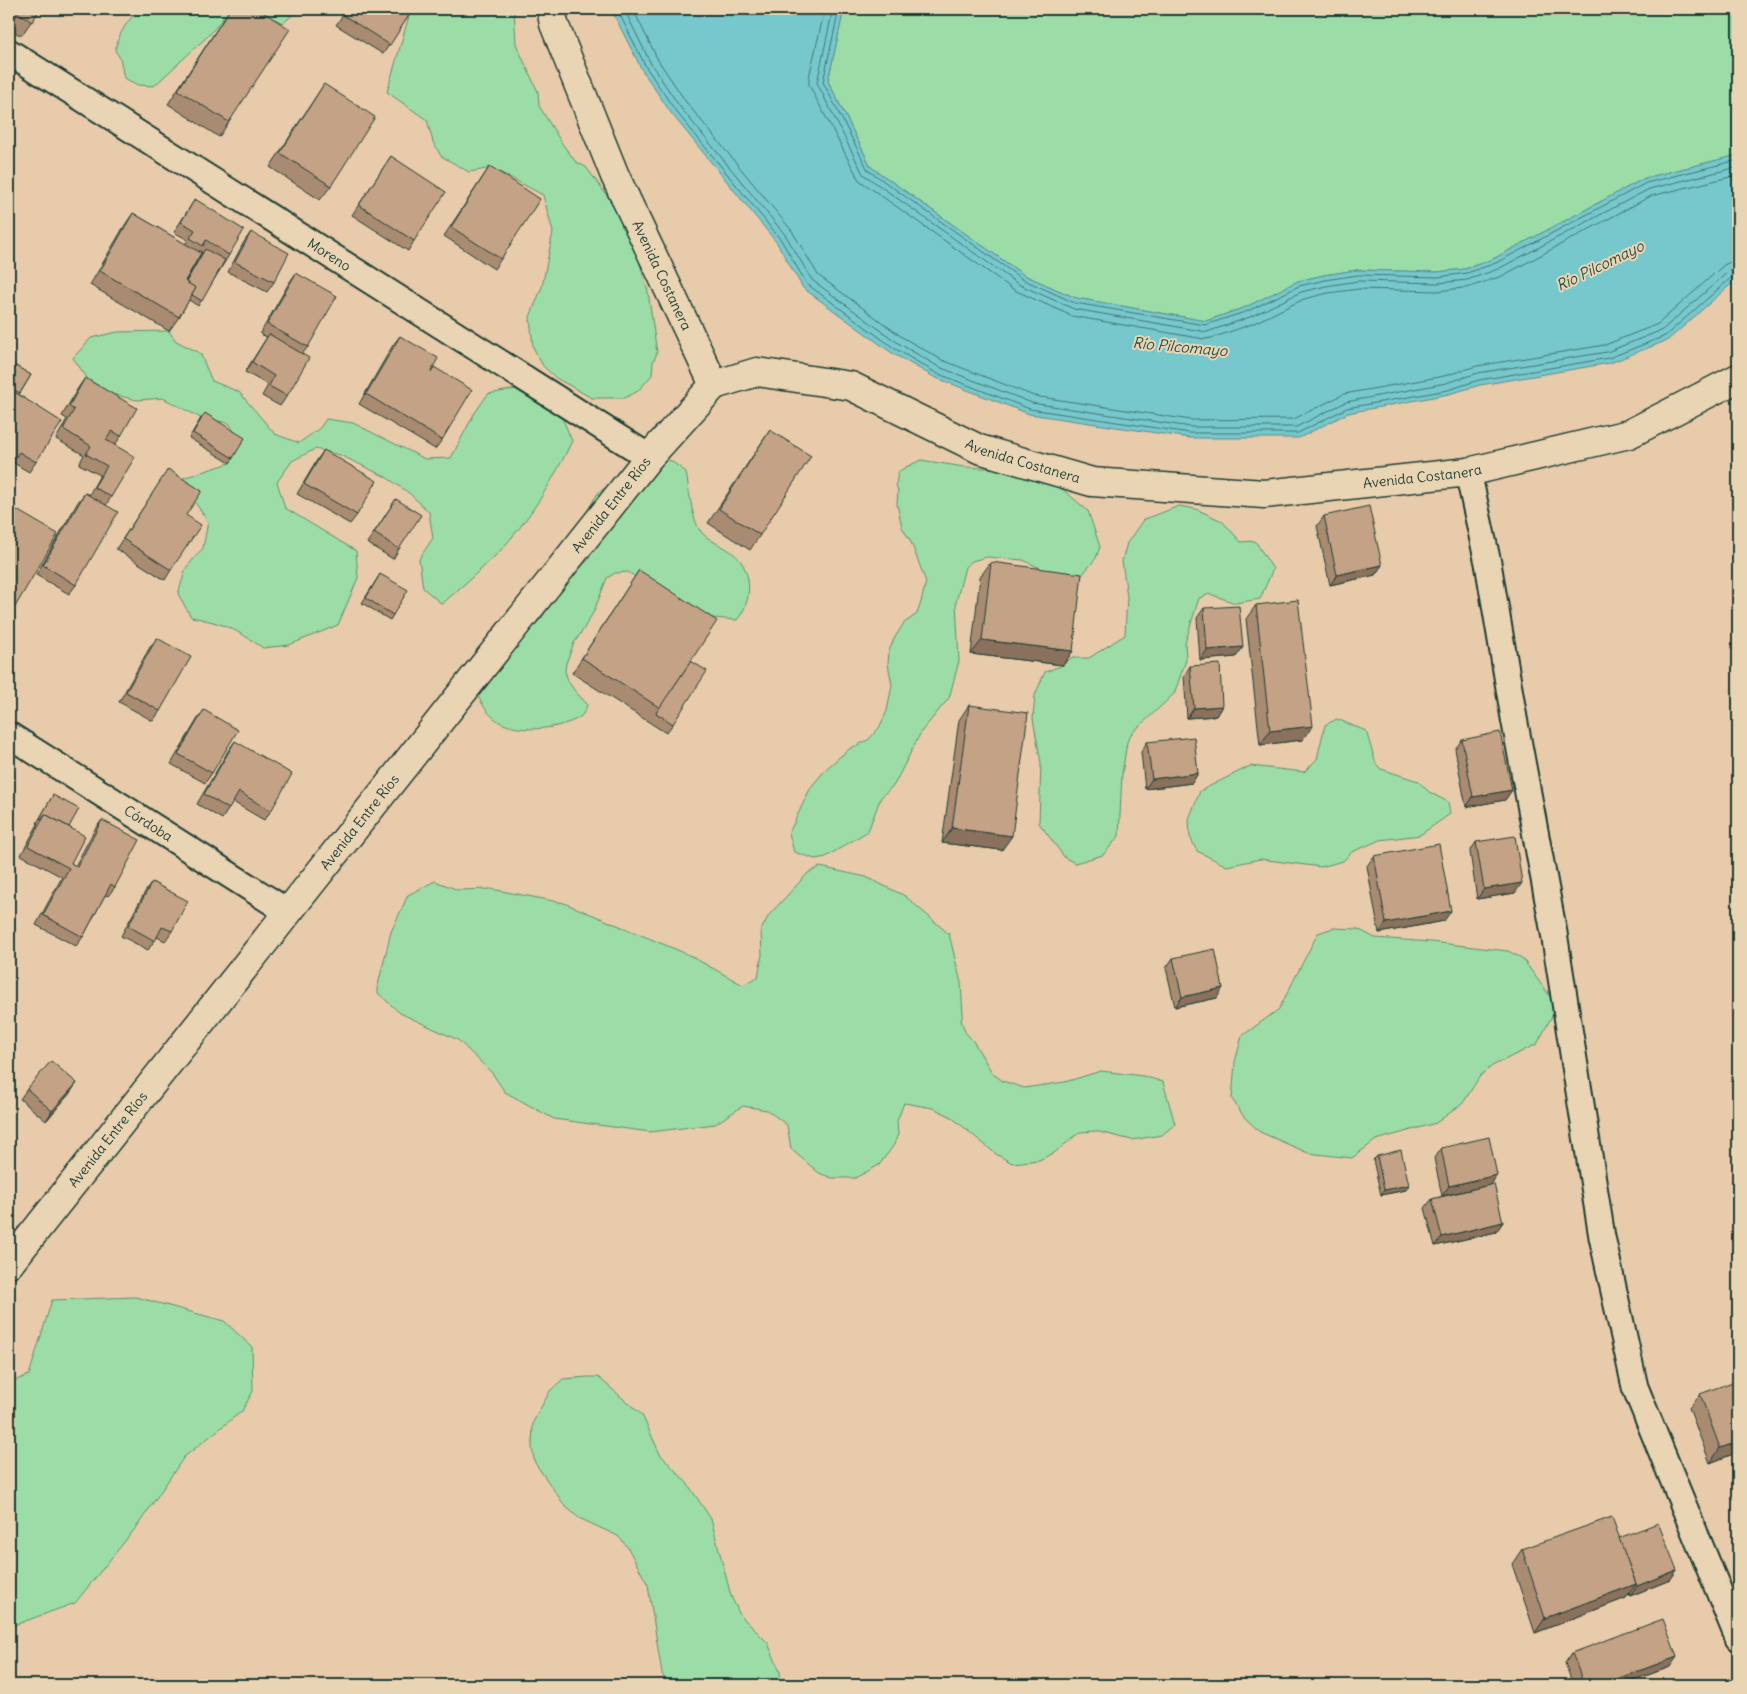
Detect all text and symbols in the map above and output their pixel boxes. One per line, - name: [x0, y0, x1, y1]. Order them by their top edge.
- street label: Avenida Costanera: [628, 218, 696, 333]
- street label: Moreno: [304, 234, 354, 275]
- water label: Río Pilcomayo: [1553, 235, 1648, 295]
- water label: Río Pilcomayo: [1132, 333, 1230, 360]
- street label: Avenida Costanera: [962, 435, 1082, 487]
- street label: Avenida Entre Ríos: [568, 453, 655, 556]
- street label: Avenida Costanera: [1362, 460, 1483, 492]
- street label: Avenida Entre Ríos: [316, 771, 403, 874]
- street label: Córdoba: [121, 801, 176, 846]
- street label: Avenida Entre Ríos: [64, 1088, 151, 1191]

